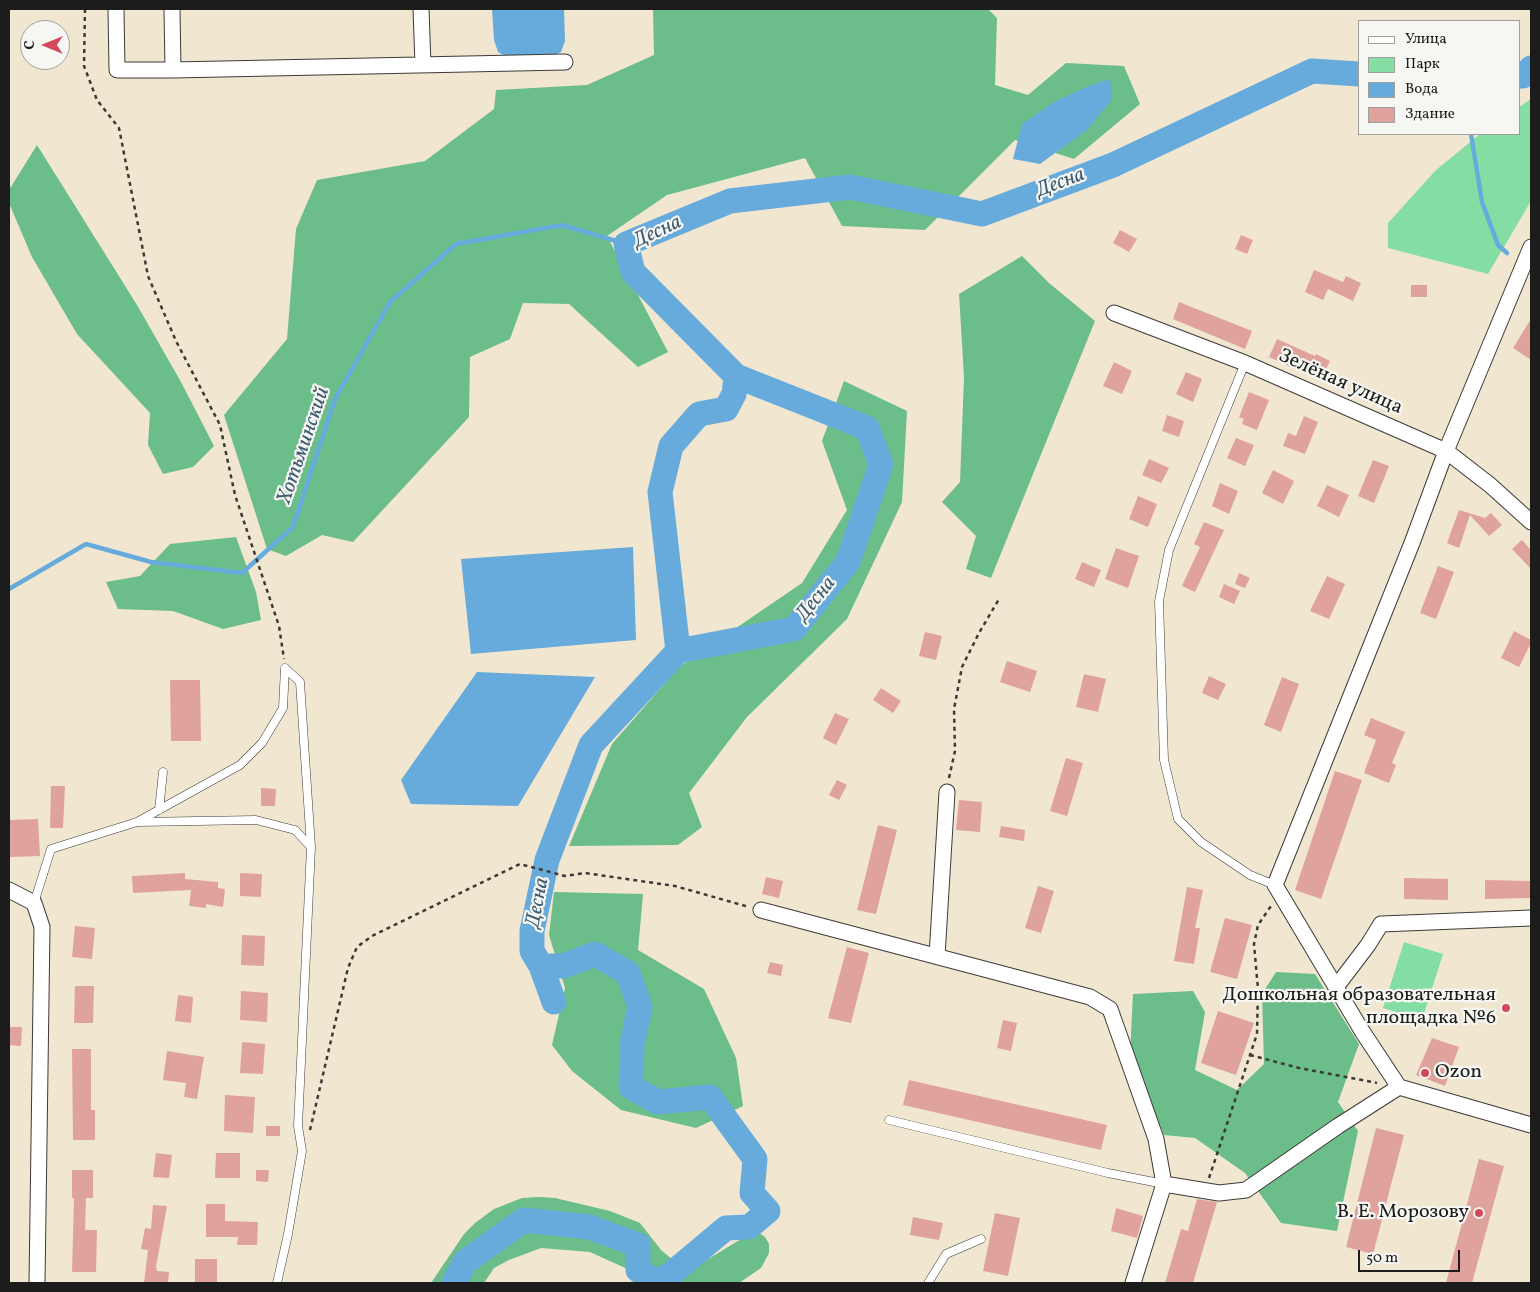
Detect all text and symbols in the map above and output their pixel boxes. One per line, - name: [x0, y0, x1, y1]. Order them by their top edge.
- north arrow: [20, 20, 70, 70]
- legend: [1358, 20, 1520, 135]
- text: Улица: [1405, 29, 1447, 50]
- text: С: [21, 41, 40, 50]
- text: Парк: [1405, 54, 1440, 75]
- text: Вода: [1405, 79, 1438, 100]
- text: Здание: [1405, 104, 1455, 125]
- water label: Десна: [1033, 163, 1089, 205]
- water label: Десна: [630, 211, 686, 255]
- street label: Зелёная улица: [1274, 345, 1406, 421]
- water label: Хотьминский: [273, 384, 337, 508]
- water label: Десна: [791, 573, 843, 627]
- water label: Десна: [522, 876, 556, 930]
- place label: Дошкольная образовательная площадка №6: [1222, 984, 1496, 1031]
- marker: Дошкольная образовательная площадка №6: [1500, 1002, 1512, 1014]
- place label: Ozon: [1435, 1061, 1482, 1085]
- marker: Ozon: [1419, 1067, 1431, 1079]
- place label: В. Е. Морозову: [1337, 1201, 1469, 1225]
- marker: В. Е. Морозову: [1473, 1207, 1485, 1219]
- scale bar: [1360, 1240, 1462, 1272]
- text: 50 m: [1366, 1248, 1398, 1269]

